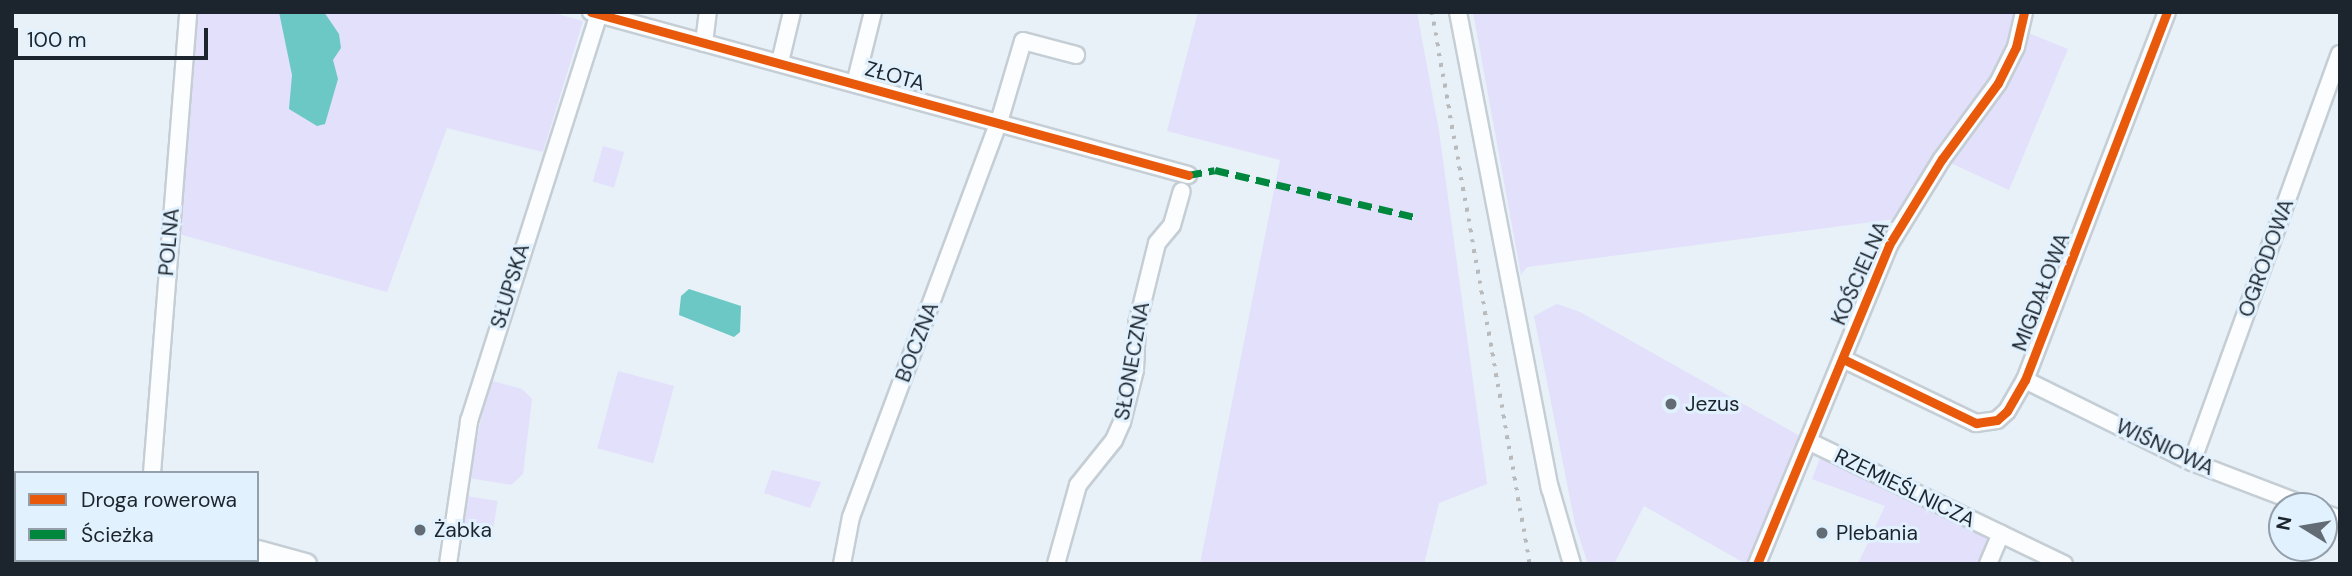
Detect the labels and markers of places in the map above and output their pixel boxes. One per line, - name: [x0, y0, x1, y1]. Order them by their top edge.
- place label: Jezus: [1685, 391, 1740, 417]
- marker: Jezus: [1663, 396, 1679, 412]
- place label: Żabka: [434, 517, 492, 543]
- place label: Plebania: [1836, 520, 1918, 546]
- marker: Żabka: [412, 522, 428, 538]
- marker: Plebania: [1814, 525, 1830, 541]

